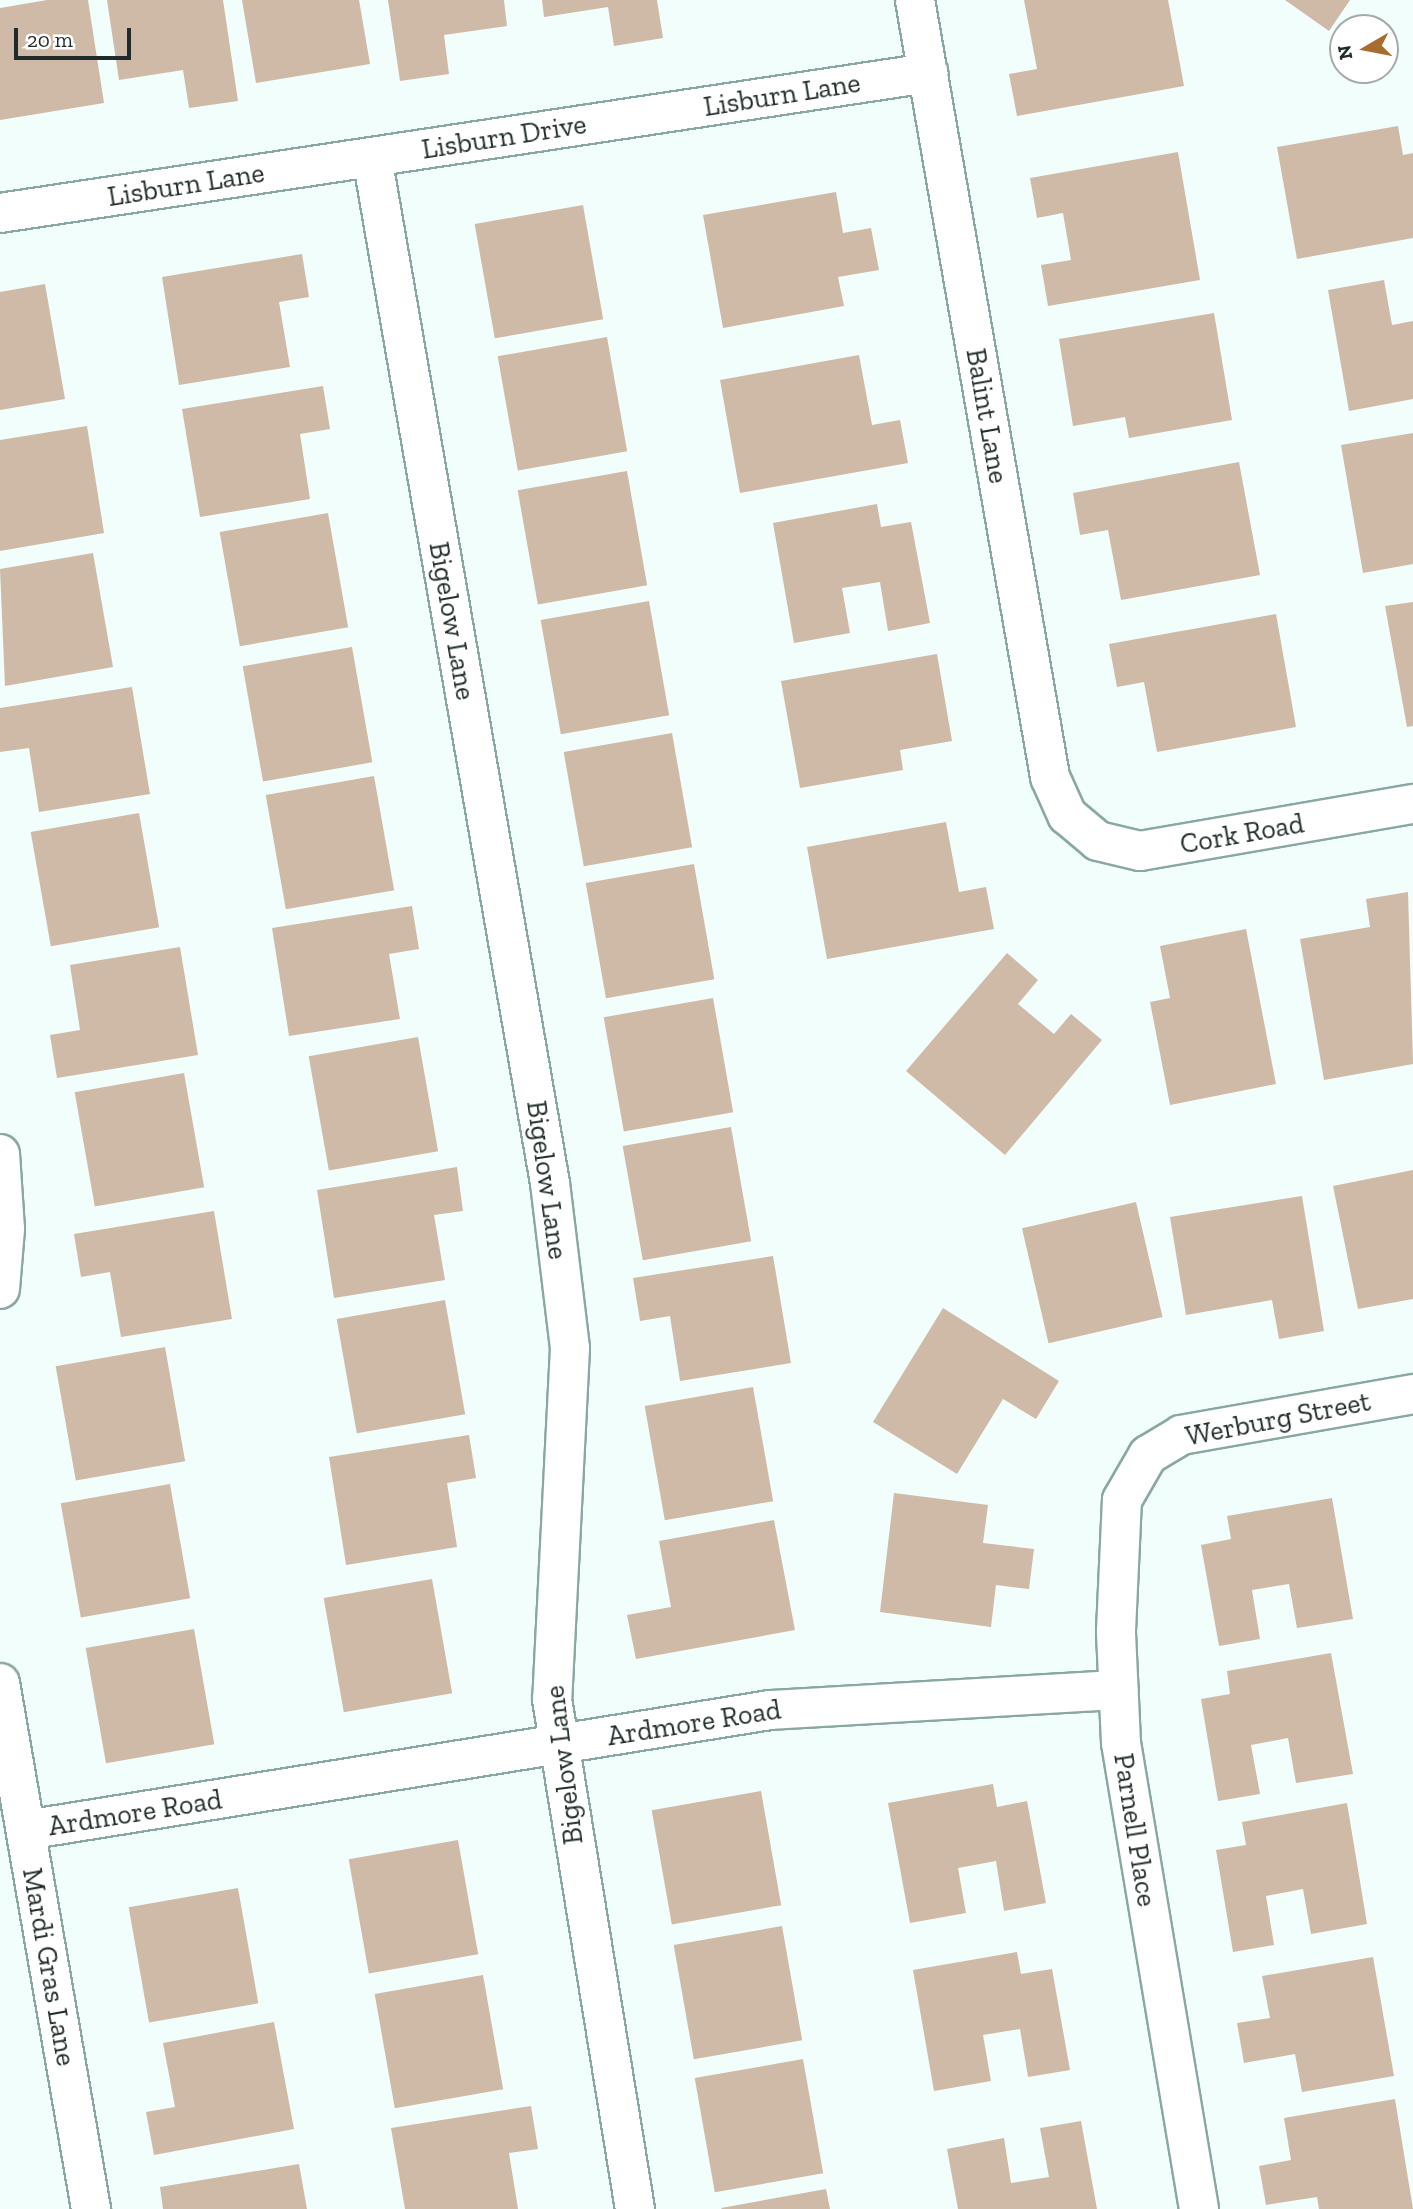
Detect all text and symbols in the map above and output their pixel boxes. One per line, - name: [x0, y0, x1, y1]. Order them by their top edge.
- scale bar: [18, 14, 135, 58]
- north arrow: [1329, 14, 1399, 84]
- text: 20 m: [27, 27, 73, 52]
- text: N: [1332, 43, 1357, 62]
- street label: Lisburn Lane: [701, 66, 863, 124]
- street label: Lisburn Drive: [419, 107, 589, 167]
- street label: Lisburn Lane: [105, 156, 267, 214]
- street label: Balint Lane: [959, 346, 1015, 486]
- street label: Bigelow Lane: [422, 539, 482, 703]
- street label: Cork Road: [1177, 807, 1307, 861]
- street label: Bigelow Lane: [519, 1098, 575, 1262]
- street label: Werburg Street: [1183, 1385, 1373, 1453]
- street label: Bigelow Lane: [538, 1683, 590, 1847]
- street label: Ardmore Road: [605, 1693, 783, 1753]
- street label: Parnell Place: [1106, 1751, 1164, 1909]
- street label: Ardmore Road: [46, 1783, 224, 1843]
- street label: Mardi Gras Lane: [15, 1865, 83, 2069]

